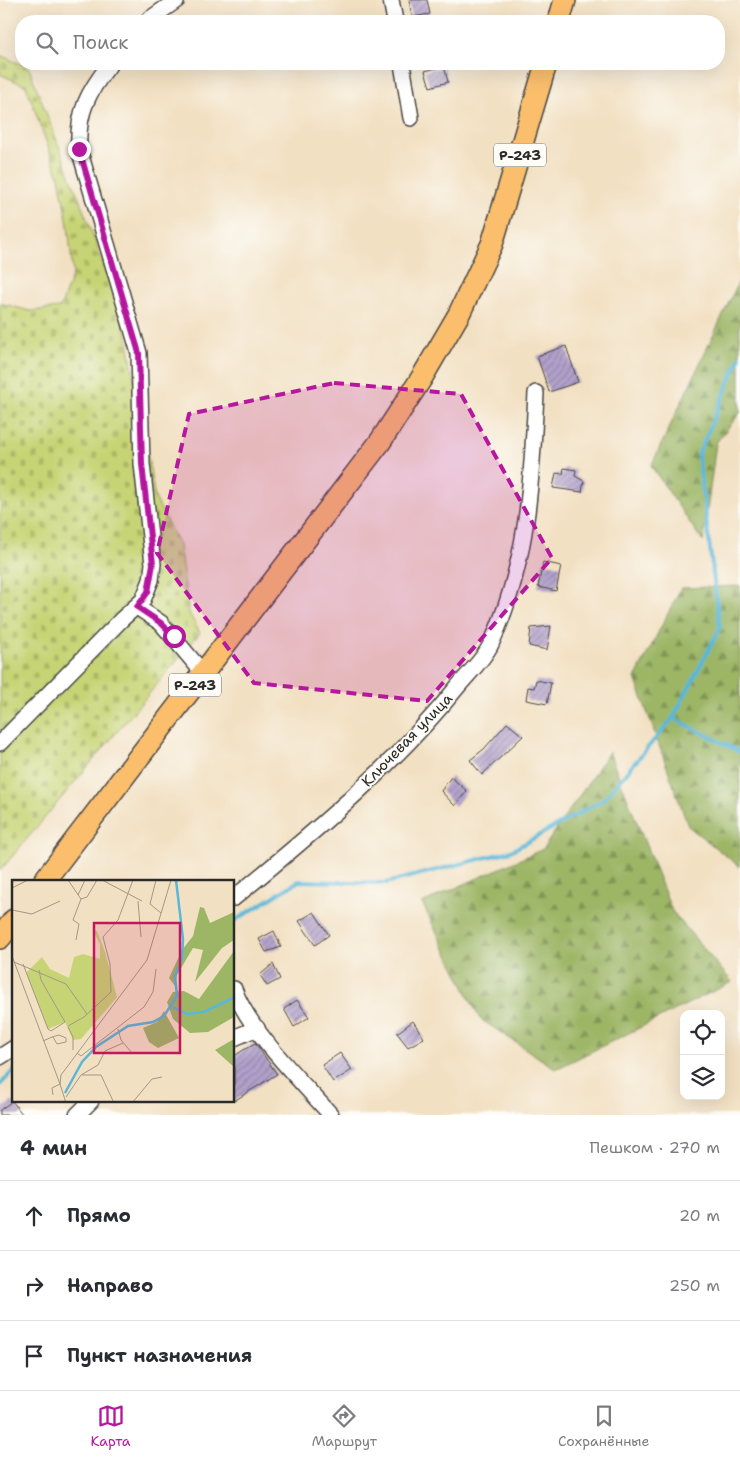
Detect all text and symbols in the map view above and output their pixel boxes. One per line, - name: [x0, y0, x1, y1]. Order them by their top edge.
- search box: [15, 15, 725, 70]
- icon: search: [33, 29, 61, 57]
- text: Поиск: [73, 30, 128, 55]
- route end: [68, 138, 91, 161]
- road number: Р-243: [494, 144, 546, 166]
- route start: [163, 625, 186, 648]
- road number: Р-243: [169, 674, 221, 696]
- street label: Ключевая улица: [357, 688, 457, 791]
- inset map: [12, 880, 235, 1102]
- map controls: [680, 1010, 725, 1100]
- button: locate: [680, 1010, 725, 1055]
- button: layers: [680, 1055, 725, 1100]
- text: 4 мин: [20, 1134, 87, 1162]
- text: Пешком · 270 m: [589, 1137, 720, 1158]
- icon: ahead: [20, 1202, 48, 1230]
- text: Прямо: [67, 1203, 131, 1228]
- text: 20 m: [679, 1205, 720, 1226]
- icon: right: [20, 1272, 48, 1300]
- text: Направо: [67, 1273, 153, 1298]
- text: 250 m: [669, 1275, 720, 1296]
- icon: arrive: [20, 1342, 48, 1370]
- text: Пункт назначения: [67, 1343, 252, 1368]
- tab: Карта: [91, 1402, 131, 1450]
- tab: Маршрут: [312, 1402, 377, 1450]
- tab: Сохранённые: [558, 1402, 649, 1450]

